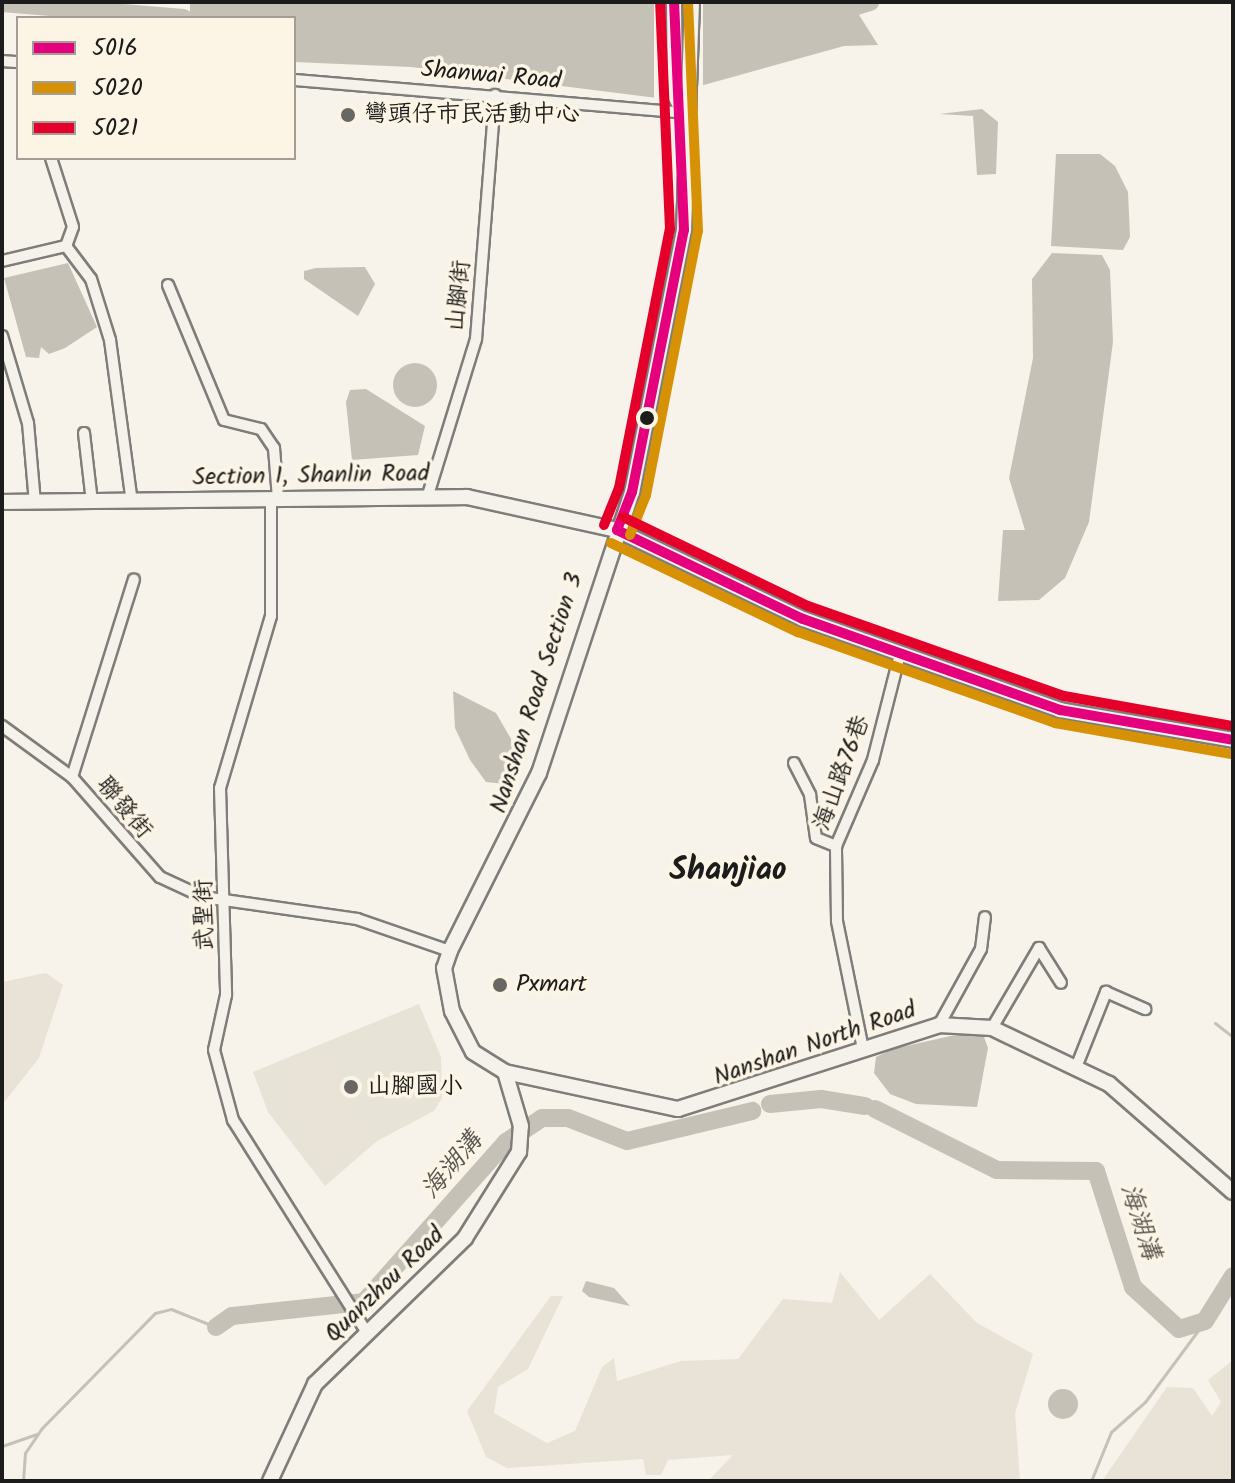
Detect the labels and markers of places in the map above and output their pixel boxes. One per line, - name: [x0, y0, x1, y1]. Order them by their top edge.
- place label: 彎頭仔市民活動中心: [364, 101, 580, 129]
- marker: 彎頭仔市民活動中心: [339, 106, 357, 124]
- unlabelled marker: [639, 410, 655, 426]
- place label: Pxmart: [516, 971, 587, 999]
- marker: Pxmart: [491, 976, 509, 994]
- place label: 山腳國小: [367, 1073, 463, 1101]
- marker: 山腳國小: [342, 1078, 360, 1096]

